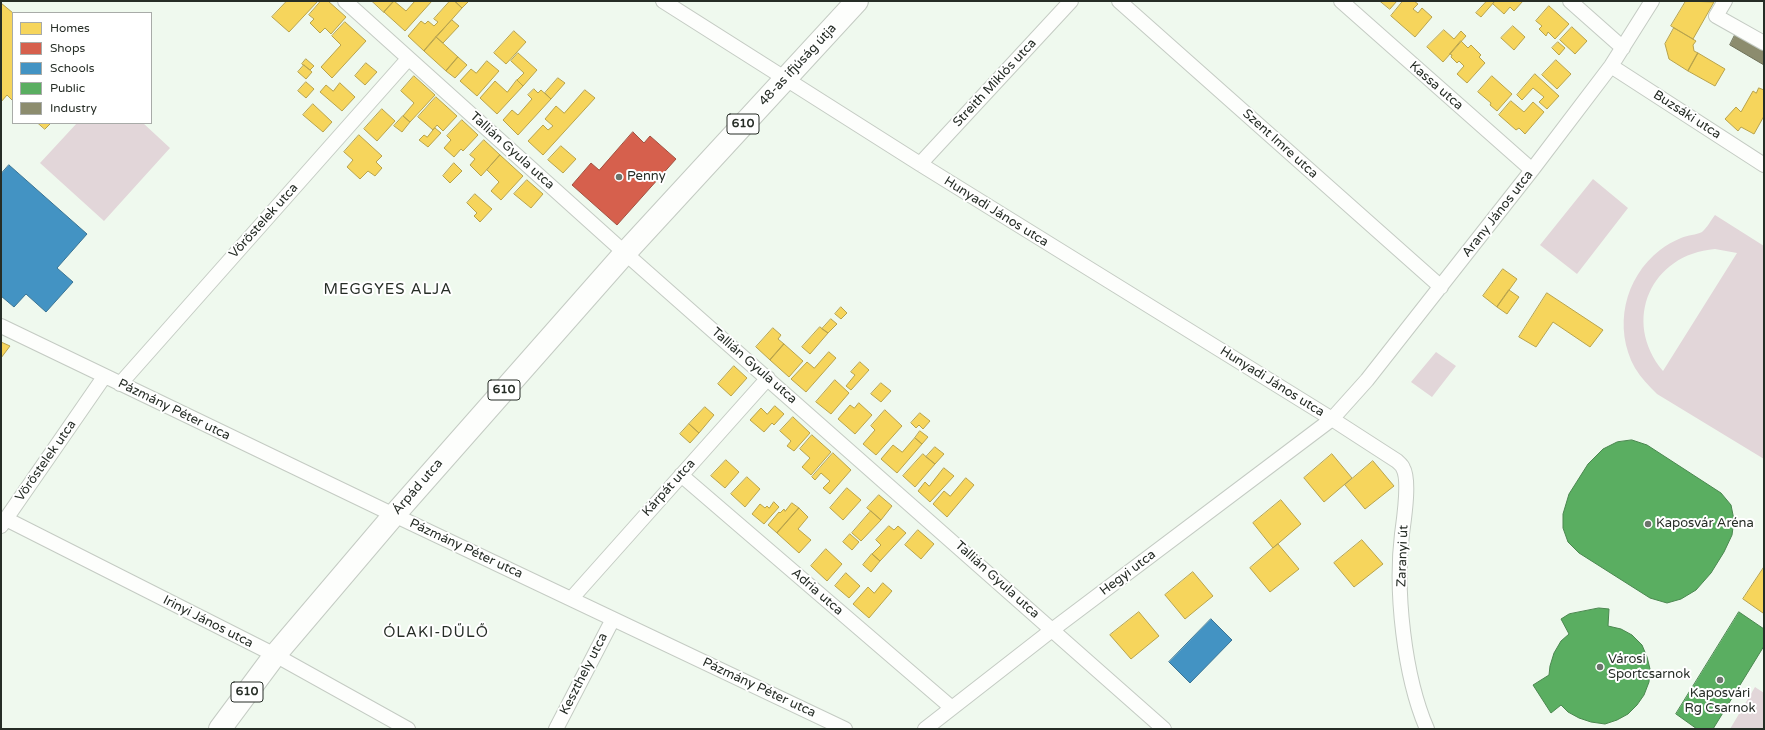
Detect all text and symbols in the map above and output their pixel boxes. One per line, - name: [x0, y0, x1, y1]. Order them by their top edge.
- legend: [12, 12, 152, 124]
- text: Homes: [50, 21, 90, 35]
- street label: 48-as ifjúság útja: [756, 21, 840, 109]
- street label: Streith Miklós utca: [950, 36, 1040, 130]
- text: Shops: [50, 41, 85, 55]
- street label: Kassa utca: [1406, 58, 1466, 114]
- text: Schools: [50, 61, 94, 75]
- text: Public: [50, 81, 85, 95]
- street label: Buzsáki utca: [1650, 87, 1724, 143]
- text: Industry: [50, 101, 97, 115]
- street label: Szent Imre utca: [1239, 106, 1321, 182]
- street label: Tallián Gyula utca: [467, 109, 557, 193]
- road number: 610: [727, 114, 759, 134]
- street label: Arany János utca: [1459, 167, 1537, 261]
- place label: Penny: [627, 169, 666, 185]
- marker: Penny: [614, 172, 624, 182]
- street label: Hunyadi János utca: [941, 174, 1051, 250]
- street label: Vöröstelek utca: [226, 180, 302, 262]
- district label: MEGGYES ALJA: [324, 281, 452, 299]
- street label: Tallián Gyula utca: [708, 325, 800, 407]
- street label: Hunyadi János utca: [1217, 344, 1327, 420]
- street label: Pázmány Péter utca: [115, 376, 233, 444]
- road number: 610: [488, 380, 520, 400]
- street label: Vöröstelek utca: [12, 417, 80, 505]
- street label: Árpád utca: [390, 456, 446, 518]
- street label: Kárpát utca: [639, 456, 699, 520]
- street label: Pázmány Péter utca: [407, 516, 525, 582]
- place label: Kaposvár Aréna: [1656, 516, 1754, 532]
- marker: Kaposvár Aréna: [1643, 519, 1653, 529]
- street label: Zaranyi út: [1394, 525, 1412, 587]
- street label: Tallián Gyula utca: [952, 538, 1042, 622]
- street label: Hegyi utca: [1097, 547, 1159, 599]
- street label: Adria utca: [788, 565, 846, 619]
- street label: Irinyi János utca: [160, 593, 256, 651]
- district label: ÓLAKI-DŰLŐ: [383, 624, 489, 642]
- street label: Keszthely utca: [557, 631, 611, 717]
- place label: Városi Sportcsarnok: [1608, 652, 1690, 683]
- street label: Pázmány Péter utca: [700, 655, 818, 721]
- marker: Városi Sportcsarnok: [1595, 662, 1605, 672]
- marker: Kaposvári Rg Csarnok: [1715, 675, 1725, 685]
- road number: 610: [231, 682, 263, 702]
- place label: Kaposvári Rg Csarnok: [1684, 686, 1756, 717]

